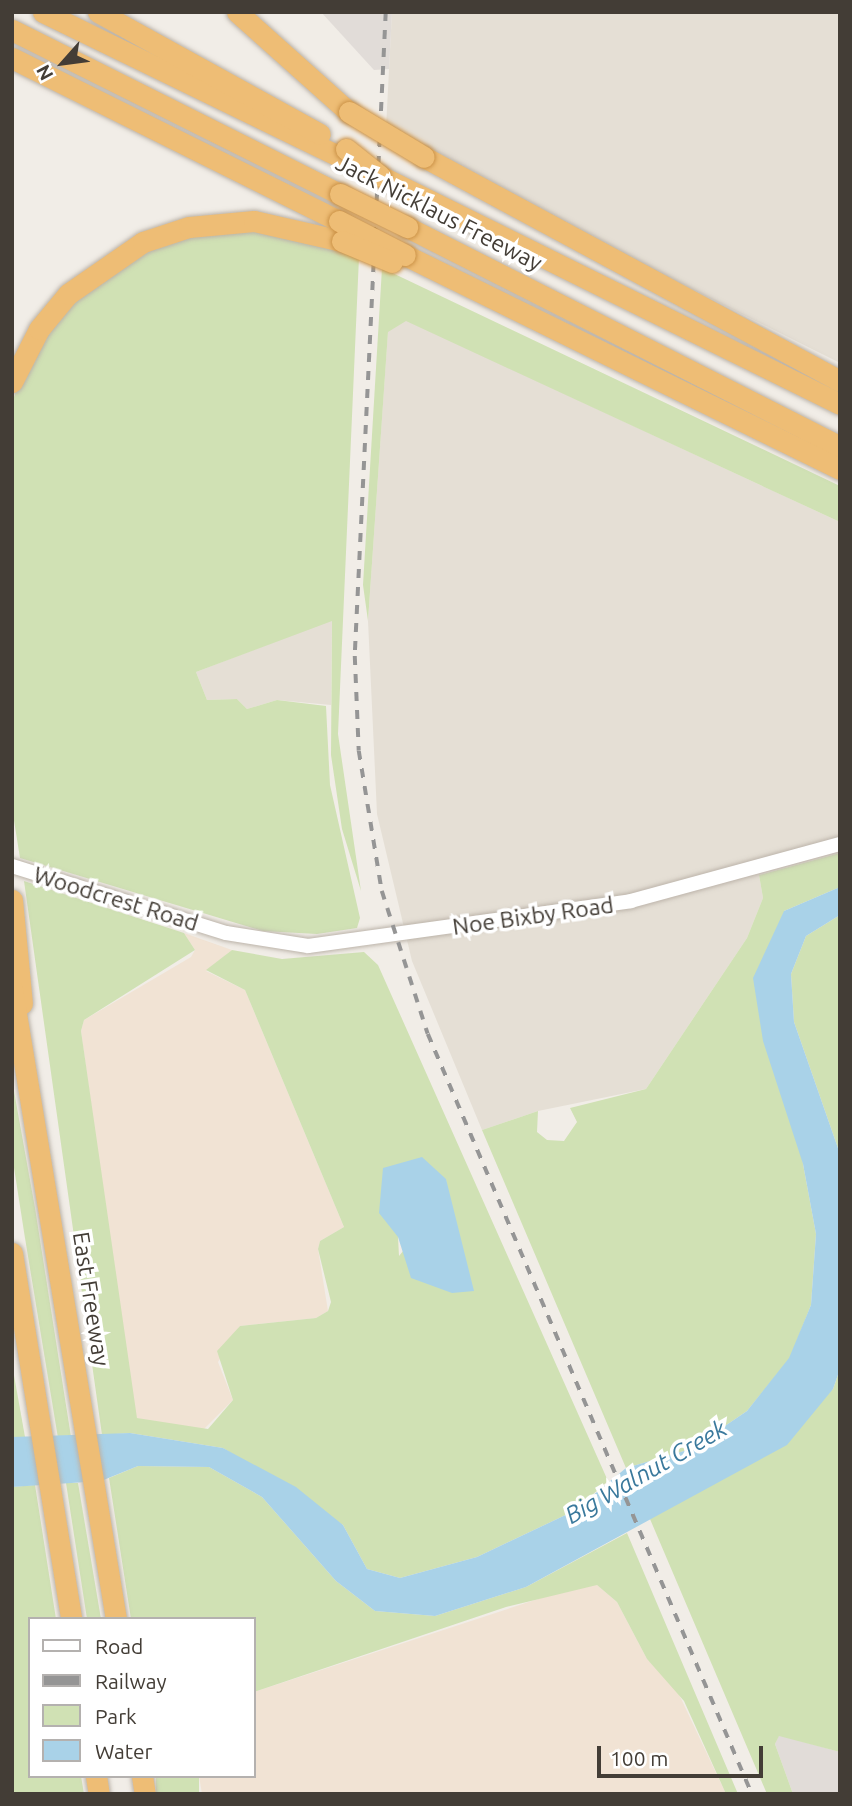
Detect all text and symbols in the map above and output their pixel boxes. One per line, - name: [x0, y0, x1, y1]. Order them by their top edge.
- north arrow: [28, 28, 98, 98]
- text: N: [31, 61, 58, 84]
- street label: Jack Nicklaus Freeway: [331, 149, 547, 277]
- street label: Woodcrest Road: [30, 861, 202, 937]
- street label: Noe Bixby Road: [451, 891, 615, 941]
- street label: East Freeway: [67, 1230, 115, 1368]
- water label: Big Walnut Creek: [560, 1414, 732, 1530]
- legend: [28, 1617, 256, 1778]
- text: Road: [95, 1634, 143, 1658]
- text: Railway: [95, 1669, 167, 1693]
- text: Park: [95, 1704, 137, 1728]
- scale bar: [600, 1732, 766, 1776]
- text: Water: [95, 1739, 153, 1763]
- text: 100 m: [610, 1746, 668, 1770]

